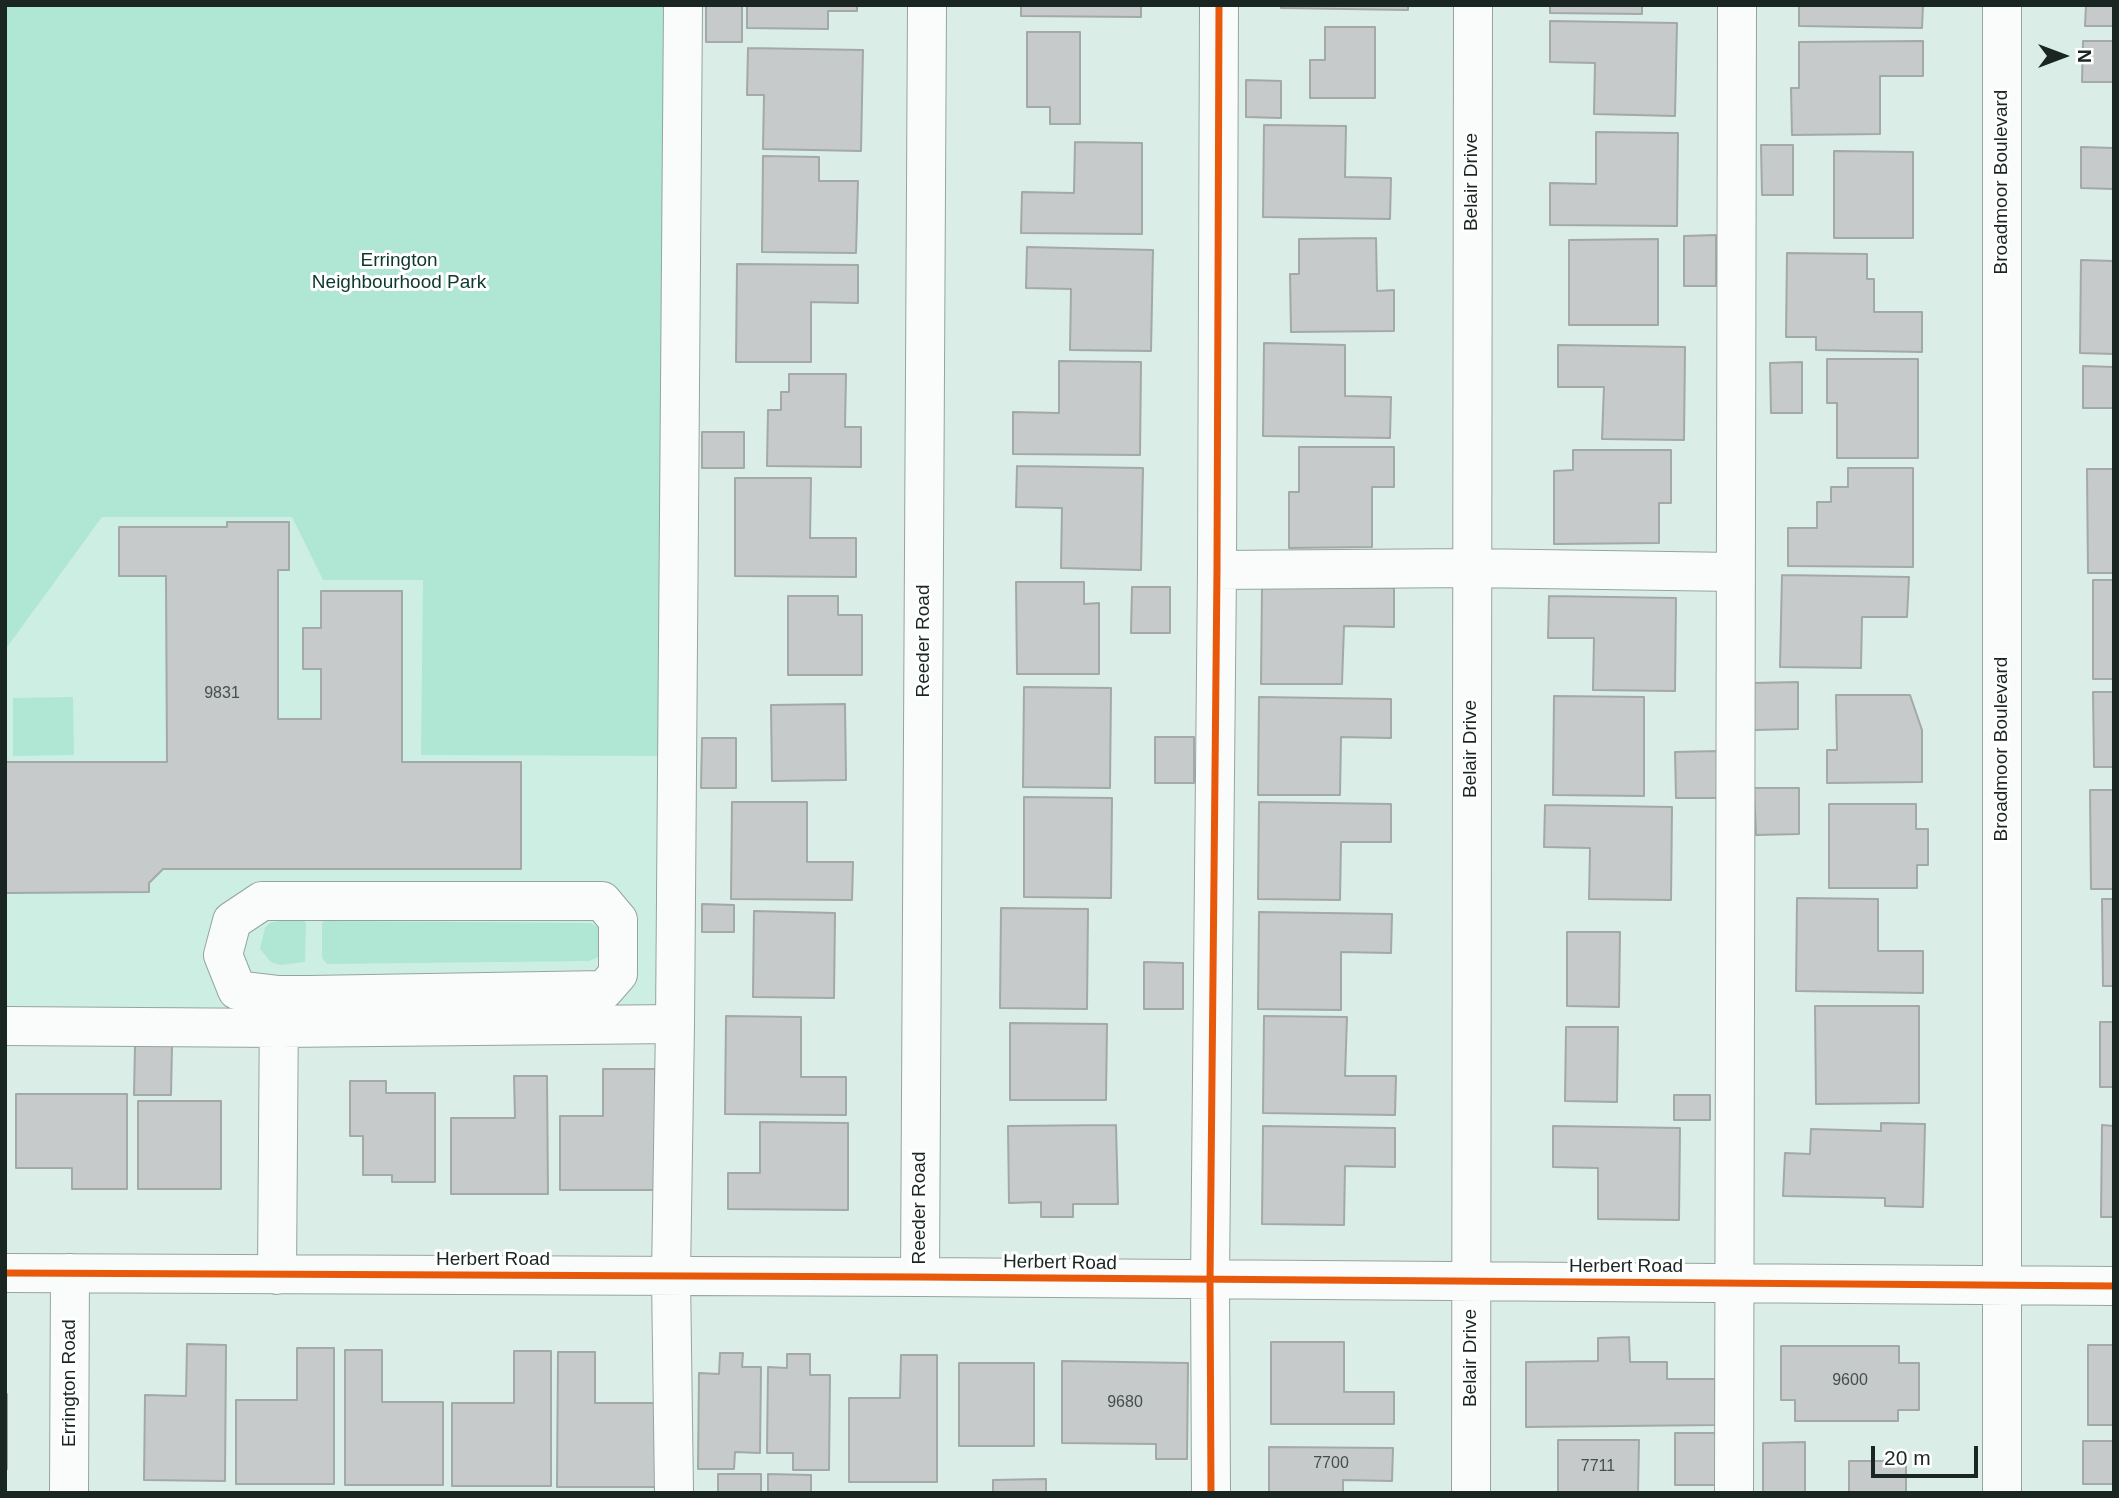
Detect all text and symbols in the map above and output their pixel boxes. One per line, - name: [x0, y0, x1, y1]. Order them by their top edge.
- north arrow: [2028, 21, 2098, 91]
- text: N: [2074, 49, 2095, 63]
- street label: Broadmoor Boulevard: [1991, 90, 2013, 274]
- street label: Belair Drive: [1461, 133, 1483, 231]
- park label: Errington Neighbourhood Park: [312, 250, 486, 294]
- street label: Reeder Road: [913, 584, 935, 698]
- street label: Broadmoor Boulevard: [1991, 657, 2013, 841]
- house number: 9831: [204, 684, 240, 704]
- street label: Belair Drive: [1460, 700, 1482, 798]
- street label: Reeder Road: [909, 1151, 931, 1265]
- street label: Herbert Road: [436, 1249, 550, 1271]
- street label: Herbert Road: [1003, 1251, 1117, 1275]
- street label: Herbert Road: [1569, 1256, 1683, 1278]
- street label: Belair Drive: [1460, 1309, 1482, 1407]
- street label: Errington Road: [59, 1319, 81, 1447]
- house number: 9600: [1832, 1371, 1868, 1391]
- house number: 9680: [1107, 1393, 1143, 1413]
- scale bar: [1874, 1432, 1981, 1476]
- text: 20 m: [1884, 1446, 1931, 1469]
- house number: 7700: [1313, 1454, 1349, 1474]
- house number: 7711: [1581, 1457, 1615, 1477]

